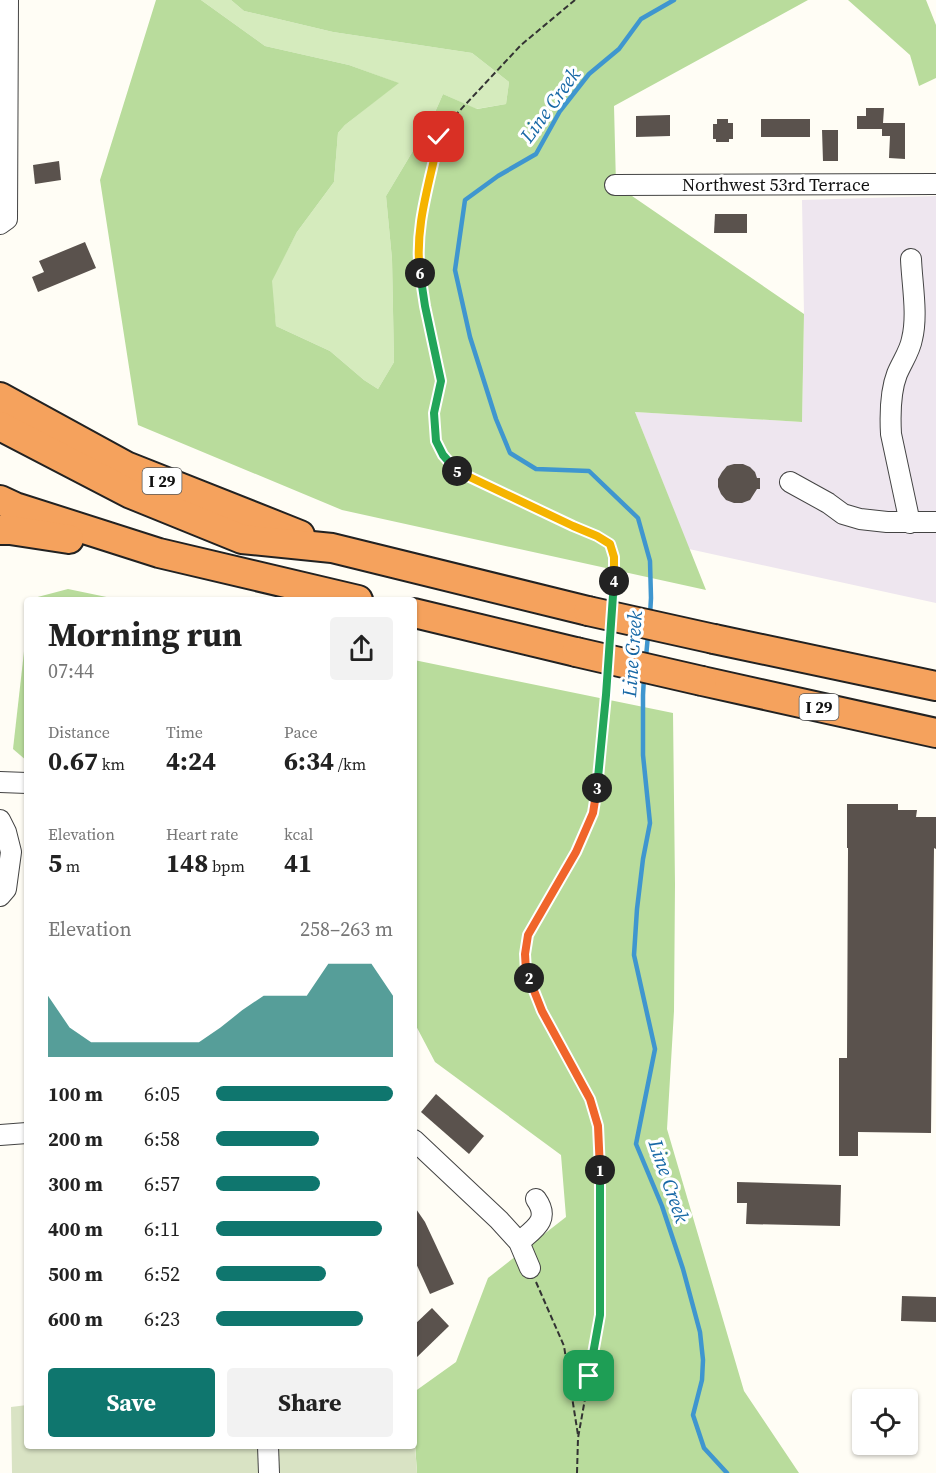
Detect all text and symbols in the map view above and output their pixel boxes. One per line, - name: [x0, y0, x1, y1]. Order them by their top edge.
- water label: Line Creek: [513, 61, 587, 149]
- pin: [413, 111, 464, 162]
- icon: check: [422, 120, 455, 153]
- street label: Northwest 53rd Terrace: [682, 172, 870, 197]
- pin: 6: [405, 258, 435, 288]
- text: 6: [416, 262, 424, 284]
- pin: 5: [442, 456, 472, 486]
- text: 5: [453, 460, 461, 482]
- road number: I 29: [142, 468, 182, 494]
- pin: 4: [599, 566, 629, 596]
- text: 4: [610, 570, 618, 592]
- water label: Line Creek: [615, 609, 649, 699]
- text: Morning run: [48, 612, 242, 657]
- button: share: [330, 617, 393, 680]
- text: 07:44: [48, 657, 94, 685]
- road number: I 29: [800, 694, 838, 720]
- text: Distance: [48, 721, 110, 743]
- text: Time: [166, 721, 203, 743]
- text: Pace: [284, 721, 318, 743]
- text: 0.67: [48, 743, 98, 779]
- text: 4:24: [166, 743, 216, 779]
- text: 6:34: [284, 743, 334, 779]
- text: km: [98, 753, 125, 775]
- text: /km: [334, 753, 366, 775]
- pin: 3: [582, 773, 612, 803]
- text: 3: [593, 777, 601, 799]
- text: Elevation: [48, 823, 115, 845]
- text: Heart rate: [166, 823, 238, 845]
- text: kcal: [284, 823, 313, 845]
- text: 5: [48, 845, 62, 881]
- text: 148: [166, 845, 208, 881]
- text: 41: [284, 845, 312, 881]
- text: m: [62, 855, 80, 877]
- text: bpm: [208, 855, 245, 877]
- text: Elevation: [48, 915, 132, 943]
- text: 258–263 m: [300, 915, 393, 943]
- pin: 2: [514, 963, 544, 993]
- text: 2: [525, 967, 533, 989]
- text: 100 m: [48, 1080, 103, 1108]
- text: 6:05: [144, 1080, 180, 1108]
- text: 200 m: [48, 1125, 103, 1153]
- text: 6:58: [144, 1125, 180, 1153]
- water label: Line Creek: [641, 1135, 696, 1227]
- pin: 1: [585, 1155, 615, 1185]
- text: 1: [596, 1159, 604, 1181]
- text: 300 m: [48, 1170, 103, 1198]
- text: 6:57: [144, 1170, 180, 1198]
- text: 400 m: [48, 1215, 103, 1243]
- text: 6:11: [144, 1215, 180, 1243]
- text: 500 m: [48, 1260, 103, 1288]
- text: 6:52: [144, 1260, 180, 1288]
- text: 600 m: [48, 1305, 103, 1333]
- text: 6:23: [144, 1305, 180, 1333]
- pin: [563, 1350, 614, 1401]
- icon: arrive: [572, 1359, 605, 1392]
- button: Save: [48, 1368, 215, 1437]
- button: Share: [227, 1368, 393, 1437]
- map controls: [852, 1389, 918, 1455]
- button: locate: [852, 1389, 918, 1455]

